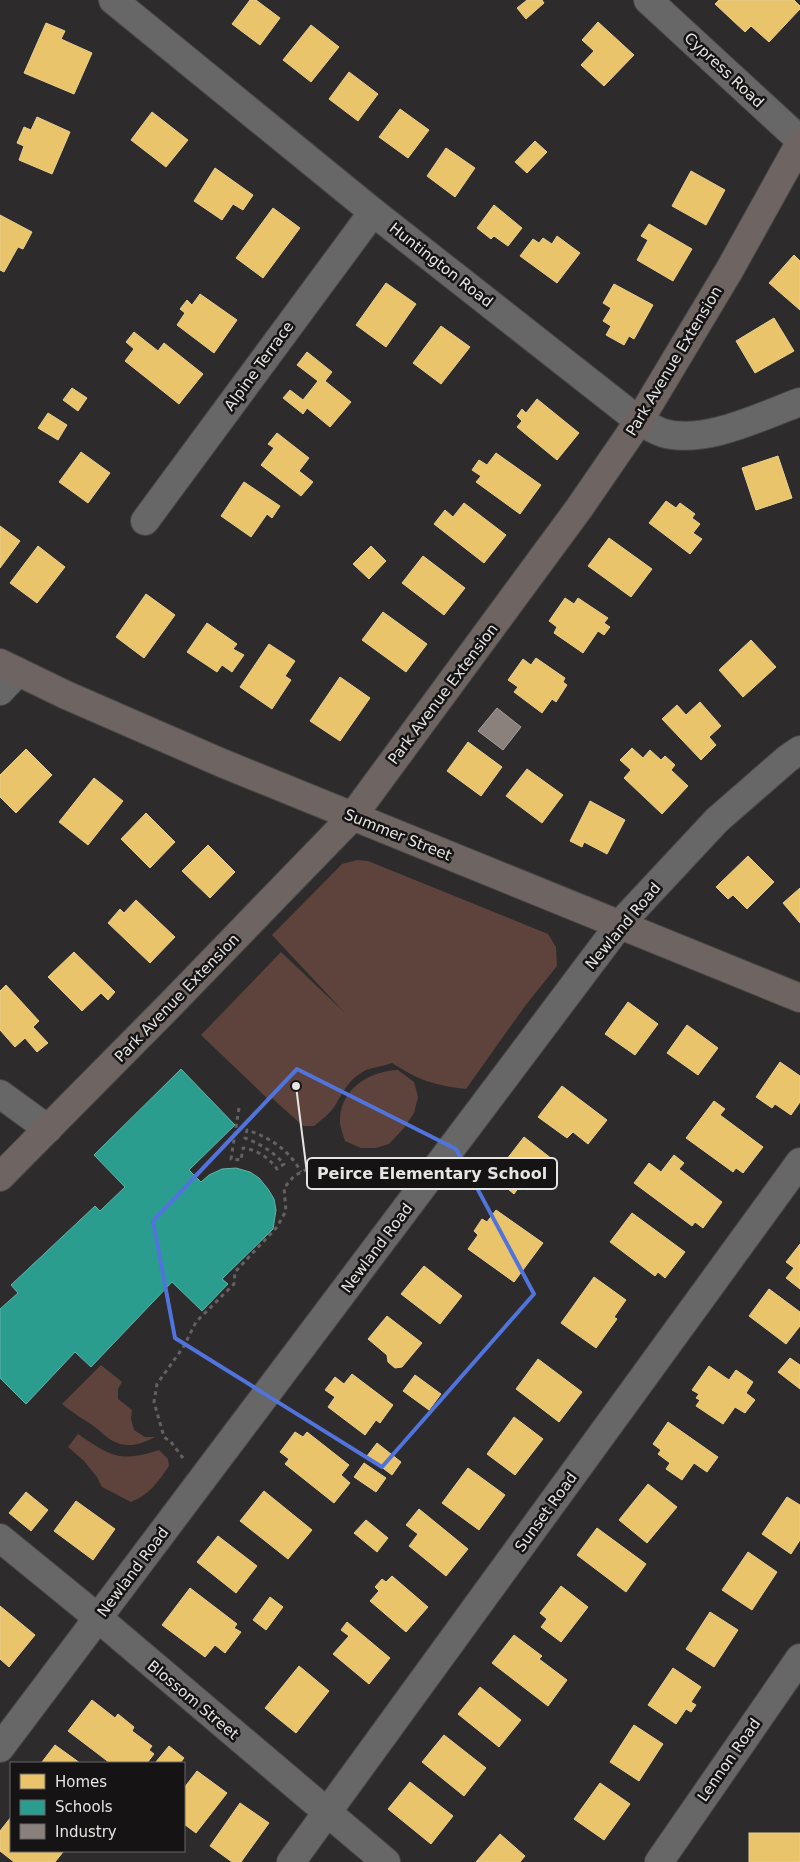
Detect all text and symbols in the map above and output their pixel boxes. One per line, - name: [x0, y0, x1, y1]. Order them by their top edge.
- street label: Cypress Road: [681, 29, 767, 111]
- street label: Huntington Road: [386, 219, 496, 311]
- street label: Park Avenue Extension: [622, 283, 726, 439]
- street label: Alpine Terrace: [221, 318, 297, 414]
- street label: Park Avenue Extension: [384, 620, 502, 768]
- street label: Summer Street: [342, 805, 454, 865]
- street label: Newland Road: [582, 879, 664, 973]
- street label: Park Avenue Extension: [111, 930, 243, 1066]
- callout: Peirce Elementary School: [307, 1158, 557, 1189]
- text: Peirce Elementary School: [317, 1164, 547, 1183]
- street label: Newland Road: [337, 1200, 417, 1296]
- street label: Sunset Road: [511, 1469, 581, 1555]
- street label: Newland Road: [93, 1524, 173, 1620]
- street label: Blossom Street: [144, 1657, 242, 1743]
- street label: Lennon Road: [694, 1715, 764, 1805]
- legend: [10, 1762, 185, 1852]
- text: Homes: [55, 1773, 107, 1791]
- text: Schools: [55, 1798, 113, 1816]
- text: Industry: [55, 1823, 117, 1841]

